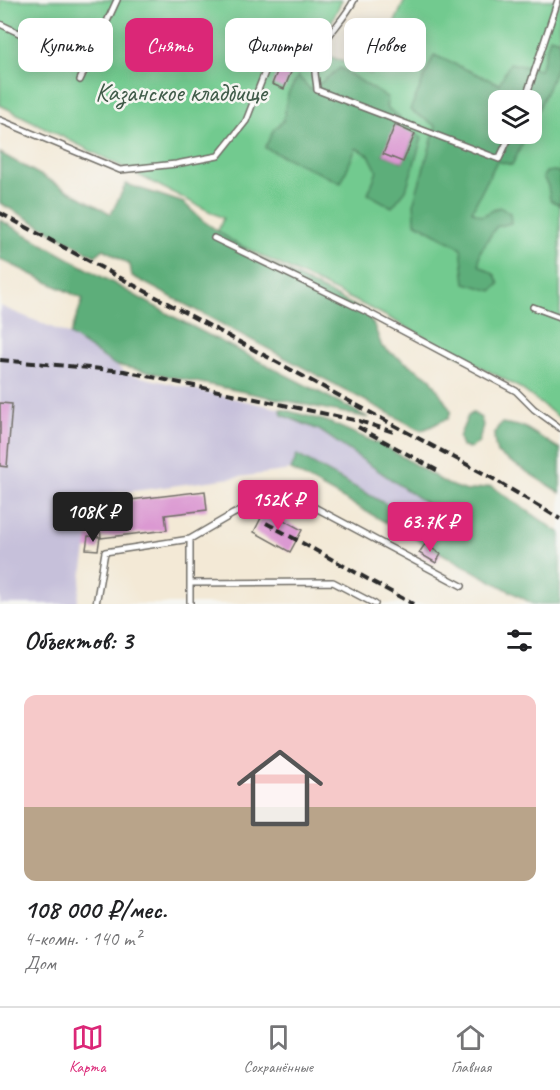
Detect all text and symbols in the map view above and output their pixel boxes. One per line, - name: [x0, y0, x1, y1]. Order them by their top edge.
- chip: Купить: [18, 18, 113, 72]
- chip: Снять: [125, 18, 213, 72]
- chip: Фильтры: [225, 18, 332, 72]
- chip: Новое: [344, 18, 426, 72]
- park label: Казанское кладбище: [95, 76, 269, 110]
- map controls: [488, 90, 542, 144]
- button: layers: [488, 90, 542, 144]
- pin: 152K ₽: [229, 480, 327, 531]
- text: 152K ₽: [252, 487, 304, 512]
- pin: 108K ₽: [44, 492, 142, 543]
- text: 108K ₽: [67, 499, 119, 524]
- pin: 63.7K ₽: [375, 502, 485, 553]
- text: 63.7K ₽: [402, 509, 458, 534]
- text: Объектов: 3: [24, 624, 133, 657]
- icon: filters: [503, 624, 536, 657]
- icon: home: [226, 734, 334, 842]
- text: 108 000 ₽/мес.: [24, 893, 167, 926]
- text: 4-комн. · 140 m²: [24, 926, 141, 951]
- text: Дом: [24, 951, 56, 976]
- tab: Карта: [69, 1021, 106, 1077]
- tab: Сохранённые: [243, 1021, 313, 1077]
- tab: Главная: [451, 1021, 491, 1077]

